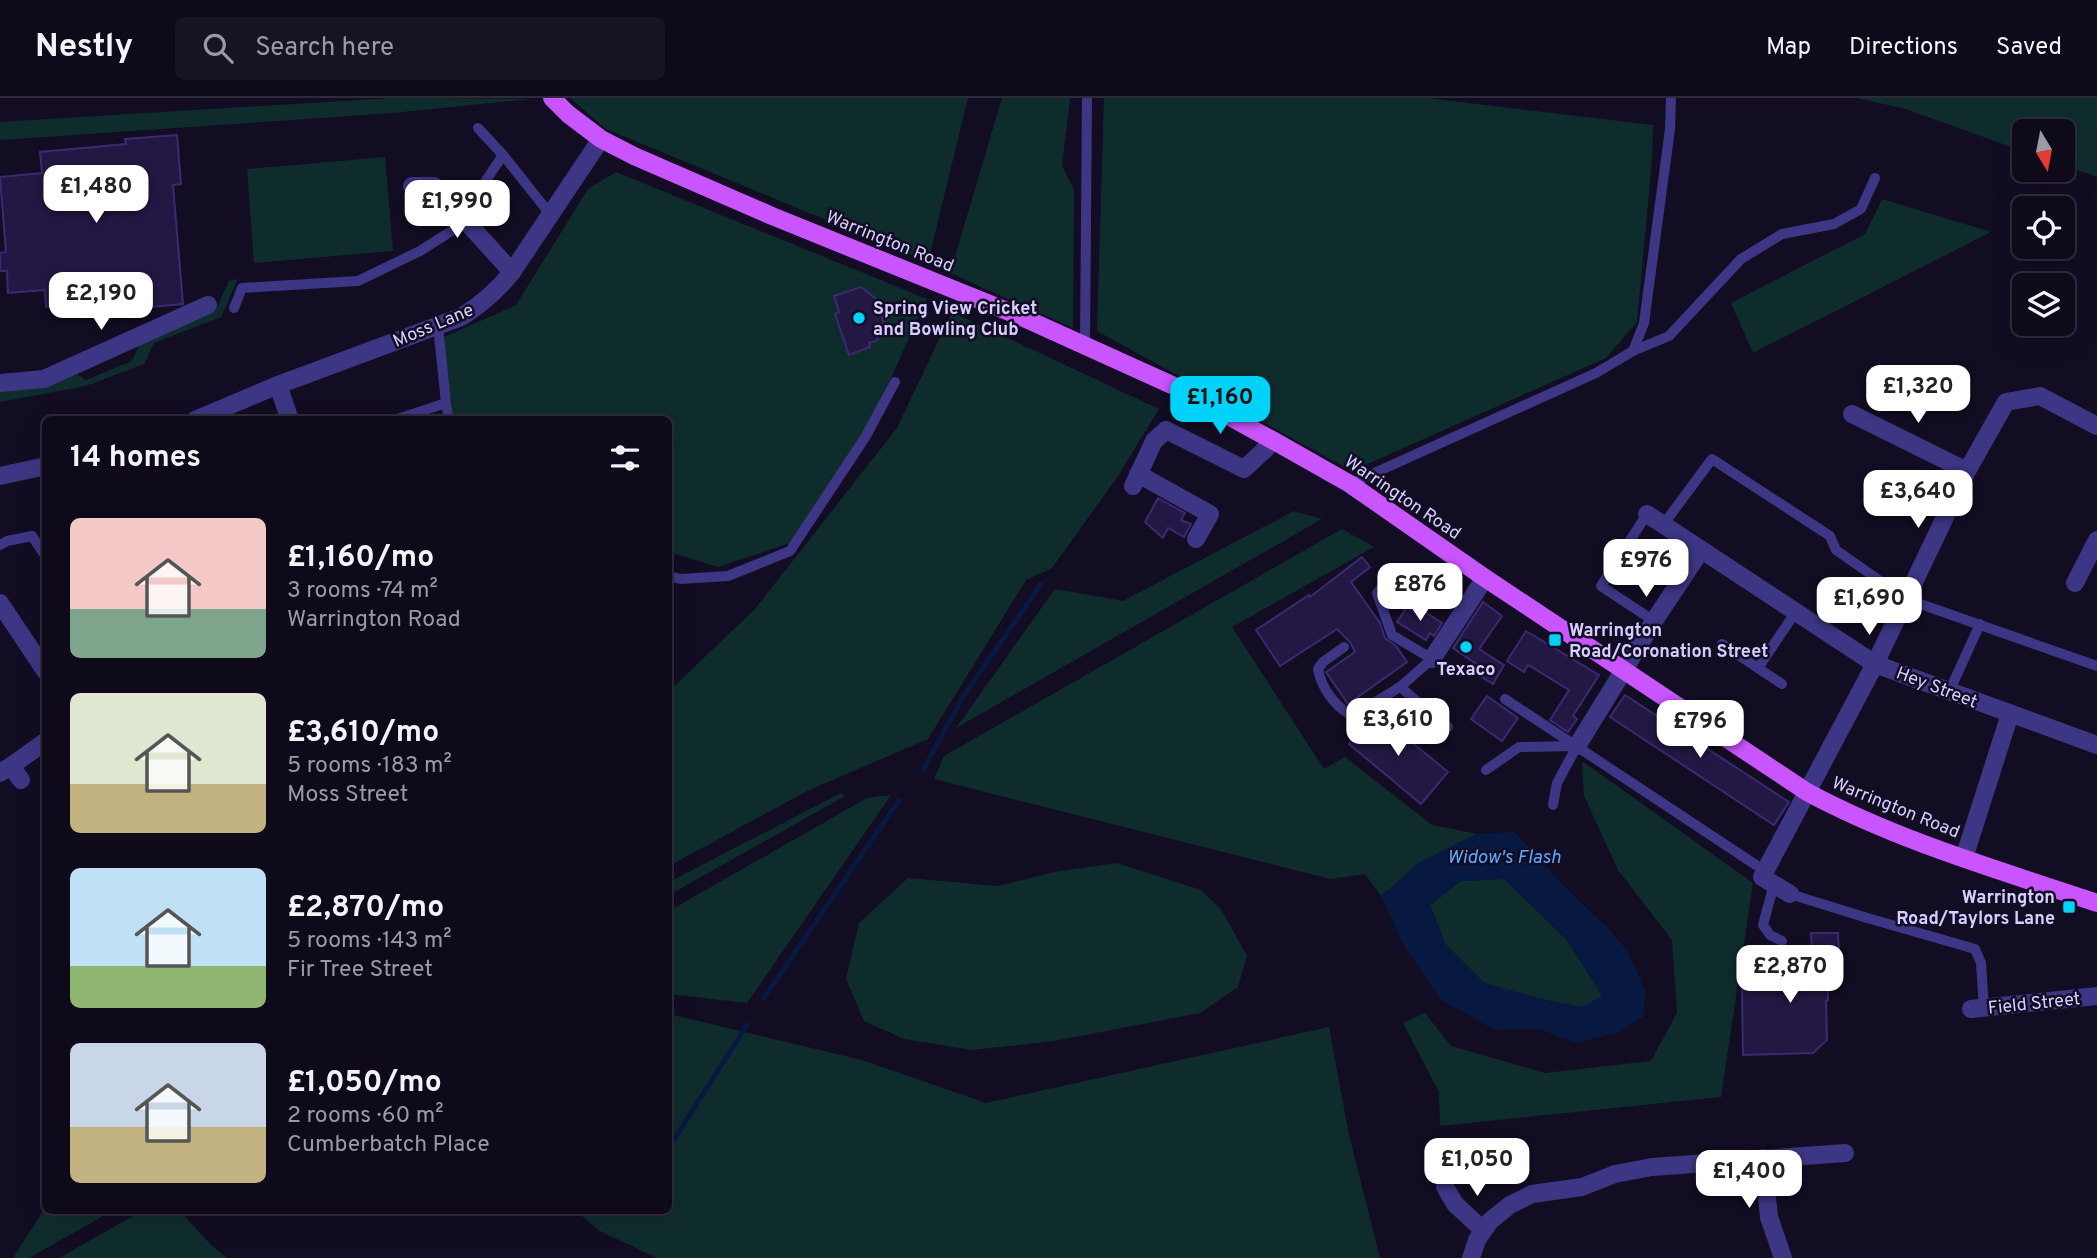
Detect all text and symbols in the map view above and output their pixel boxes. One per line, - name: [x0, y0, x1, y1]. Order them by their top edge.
- search box: [175, 17, 665, 80]
- text: Nestly: [35, 27, 133, 69]
- icon: search: [199, 29, 237, 67]
- text: Search here: [255, 32, 394, 65]
- text: Map: [1766, 33, 1811, 63]
- text: Directions: [1849, 33, 1958, 63]
- text: Saved: [1996, 33, 2062, 63]
- north arrow: [2012, 119, 2076, 182]
- map controls: [2012, 119, 2075, 336]
- pin: £1,480: [39, 166, 153, 225]
- text: £1,480: [59, 173, 133, 202]
- pin: £1,990: [400, 180, 514, 240]
- text: £1,990: [421, 188, 493, 217]
- button: locate: [2012, 196, 2075, 259]
- street label: Warrington Road: [822, 206, 957, 279]
- pin: £2,190: [44, 272, 158, 332]
- button: layers: [2012, 273, 2075, 336]
- text: £2,190: [65, 280, 137, 309]
- place label: Spring View Cricket and Bowling Club: [873, 298, 1037, 342]
- street label: Moss Lane: [390, 299, 477, 354]
- marker: Spring View Cricket and Bowling Club: [851, 310, 867, 326]
- pin: £1,320: [1861, 366, 1975, 425]
- text: £1,320: [1882, 373, 1954, 402]
- pin: £1,160: [1163, 376, 1277, 436]
- text: £1,160: [1186, 384, 1254, 413]
- icon: filters: [606, 439, 644, 477]
- text: 14 homes: [70, 440, 201, 477]
- street label: Warrington Road: [1339, 451, 1465, 546]
- pin: £3,640: [1861, 470, 1975, 530]
- text: £3,640: [1880, 478, 1956, 507]
- text: £1,160/mo: [287, 540, 434, 577]
- pin: £976: [1605, 540, 1687, 599]
- icon: home: [126, 546, 210, 630]
- text: £976: [1620, 547, 1672, 576]
- pin: £876: [1379, 564, 1461, 623]
- text: £876: [1393, 571, 1447, 600]
- text: 3 rooms · 74 m²: [287, 577, 438, 606]
- pin: £1,690: [1812, 578, 1926, 637]
- text: £1,690: [1833, 585, 1905, 614]
- text: Warrington Road: [287, 606, 461, 635]
- place label: Warrington Road/Coronation Street: [1569, 620, 1768, 664]
- marker: Warrington Road/Coronation Street: [1547, 632, 1563, 648]
- marker: Texaco: [1458, 639, 1474, 655]
- place label: Texaco: [1436, 659, 1496, 682]
- street label: Hey Street: [1893, 662, 1980, 714]
- pin: £3,610: [1341, 698, 1455, 758]
- pin: £796: [1659, 700, 1741, 760]
- text: £3,610: [1362, 706, 1434, 735]
- text: £796: [1673, 708, 1727, 737]
- text: £3,610/mo: [287, 715, 439, 752]
- icon: home: [126, 721, 210, 805]
- text: 5 rooms · 183 m²: [287, 752, 452, 781]
- street label: Warrington Road: [1828, 772, 1963, 845]
- text: Moss Street: [287, 781, 408, 810]
- water label: Widow's Flash: [1447, 846, 1562, 870]
- place label: Warrington Road/Taylors Lane: [1896, 887, 2055, 931]
- text: £2,870/mo: [287, 890, 444, 927]
- icon: home: [126, 896, 210, 980]
- marker: Warrington Road/Taylors Lane: [2061, 899, 2077, 915]
- text: 5 rooms · 143 m²: [287, 927, 452, 956]
- pin: £2,870: [1733, 946, 1847, 1005]
- text: £2,870: [1752, 953, 1828, 982]
- text: Fir Tree Street: [287, 956, 433, 985]
- street label: Field Street: [1987, 988, 2082, 1021]
- text: £1,050/mo: [287, 1065, 442, 1102]
- icon: home: [126, 1071, 210, 1155]
- text: 2 rooms · 60 m²: [287, 1102, 444, 1131]
- text: Cumberbatch Place: [287, 1131, 490, 1160]
- pin: £1,050: [1420, 1138, 1534, 1198]
- text: £1,050: [1440, 1146, 1514, 1175]
- pin: £1,400: [1692, 1150, 1806, 1210]
- text: £1,400: [1712, 1158, 1786, 1187]

